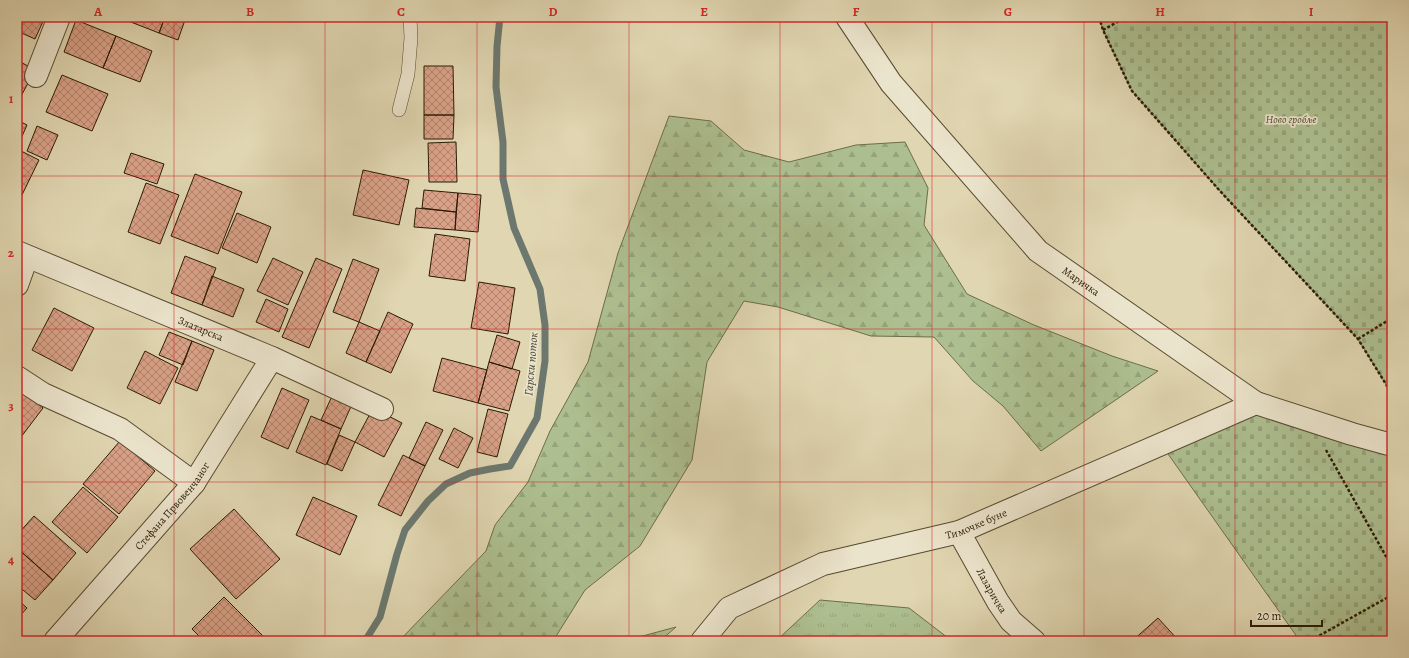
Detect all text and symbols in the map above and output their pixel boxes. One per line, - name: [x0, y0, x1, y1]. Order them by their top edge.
- text: A: [93, 3, 103, 20]
- text: B: [246, 3, 254, 20]
- text: C: [397, 3, 405, 20]
- text: D: [548, 3, 558, 20]
- text: E: [700, 3, 708, 20]
- text: F: [853, 3, 860, 20]
- text: G: [1004, 3, 1012, 20]
- text: H: [1155, 3, 1165, 20]
- text: I: [1309, 3, 1314, 20]
- text: 1: [9, 90, 14, 107]
- park label: Ново гробље: [1266, 112, 1316, 127]
- text: 2: [8, 244, 15, 261]
- street label: Маричка: [1059, 263, 1103, 300]
- street label: Златарска: [176, 312, 226, 345]
- water label: Гарски поток: [520, 331, 542, 396]
- text: 3: [8, 397, 14, 414]
- street label: Стефана Првовенчаног: [131, 459, 213, 553]
- street label: Тимочке буне: [944, 505, 1009, 542]
- text: 4: [8, 551, 14, 568]
- street label: Лазаричка: [973, 565, 1011, 617]
- scale bar: [1251, 602, 1322, 628]
- text: 20 m: [1257, 608, 1281, 624]

